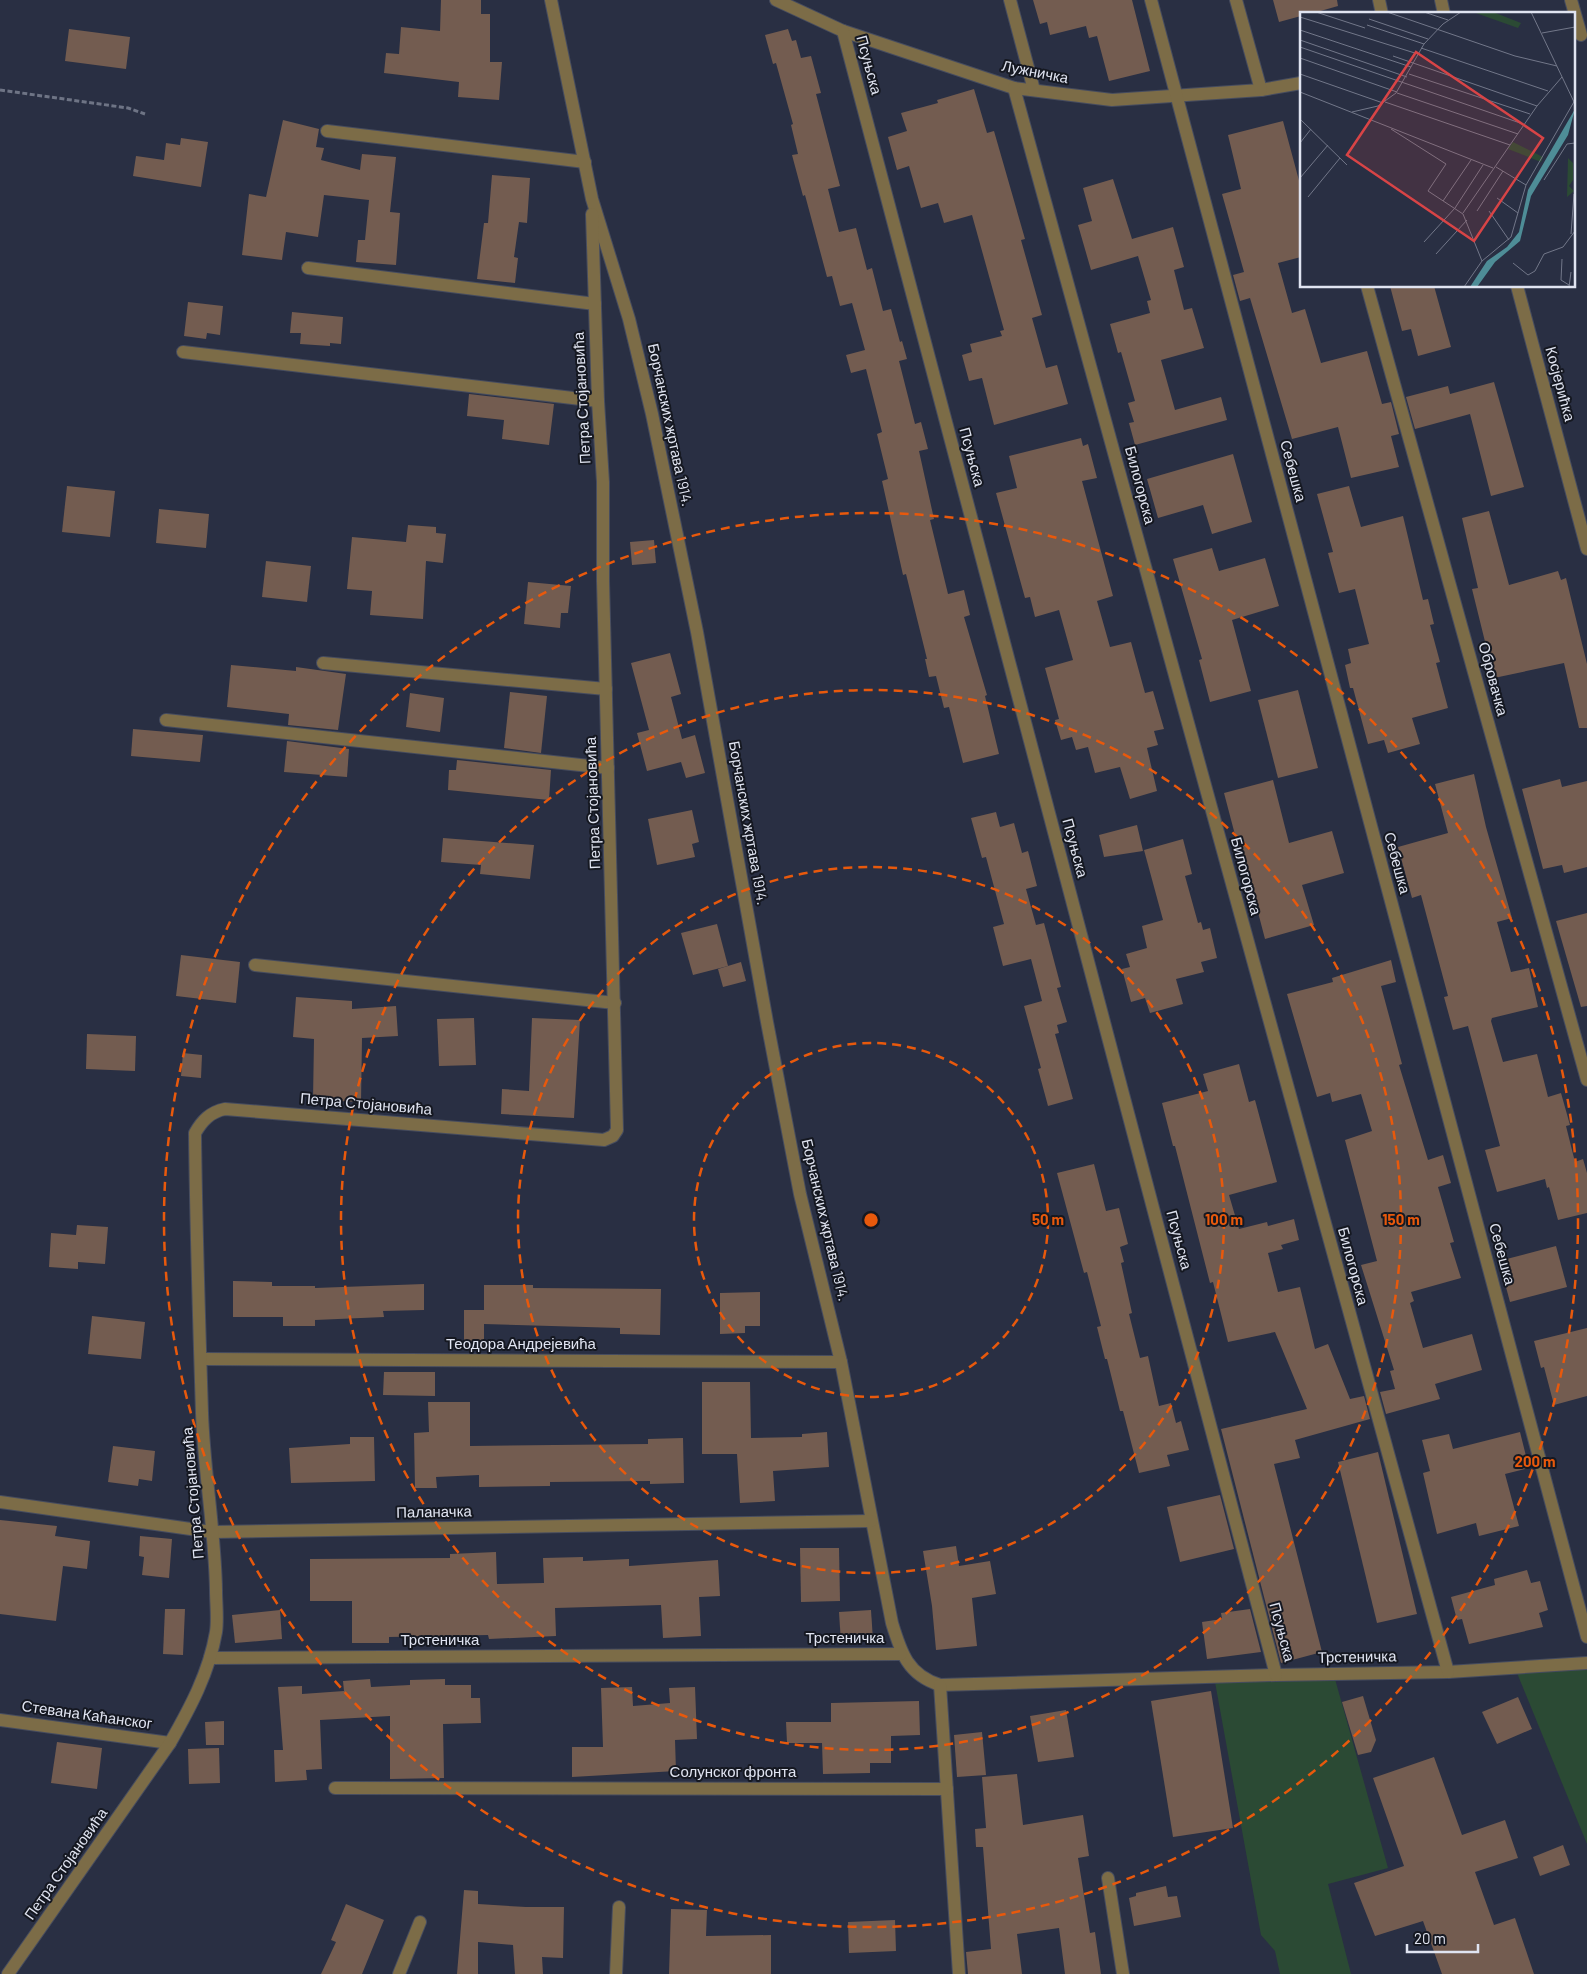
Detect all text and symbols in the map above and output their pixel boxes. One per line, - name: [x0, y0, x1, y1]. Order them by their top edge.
- inset map: [1300, 12, 1574, 288]
- street label: Псуњска: [853, 33, 887, 97]
- street label: Лужничка: [1000, 56, 1071, 86]
- street label: Петра Стојановића: [569, 331, 593, 465]
- street label: Борчанских жртава 1914.: [645, 342, 697, 508]
- street label: Косјерићка: [1542, 344, 1580, 424]
- street label: Псуњска: [956, 425, 990, 489]
- street label: Себешка: [1277, 438, 1311, 504]
- street label: Билогорска: [1122, 444, 1160, 526]
- street label: Обровачка: [1475, 640, 1513, 718]
- street label: Петра Стојановића: [581, 736, 603, 870]
- street label: Борчанских жртава 1914.: [726, 739, 772, 906]
- street label: Псуњска: [1059, 816, 1093, 880]
- street label: Себешка: [1381, 830, 1415, 896]
- street label: Билогорска: [1228, 835, 1266, 917]
- street label: Петра Стојановића: [299, 1088, 433, 1118]
- street label: Борчанских жртава 1914.: [799, 1137, 853, 1303]
- street label: Псуњска: [1163, 1208, 1197, 1272]
- text: 50 m: [1032, 1210, 1064, 1228]
- text: 100 m: [1205, 1210, 1243, 1228]
- text: 150 m: [1382, 1210, 1420, 1228]
- centre of rings: [862, 1211, 880, 1229]
- street label: Себешка: [1486, 1221, 1520, 1287]
- street label: Билогорска: [1335, 1225, 1373, 1307]
- street label: Теодора Андрејевића: [446, 1334, 597, 1352]
- street label: Петра Стојановића: [177, 1426, 207, 1560]
- text: 200 m: [1514, 1452, 1556, 1470]
- street label: Паланачка: [396, 1501, 473, 1521]
- street label: Псуњска: [1266, 1600, 1300, 1664]
- street label: Трстеничка: [806, 1628, 885, 1646]
- street label: Трстеничка: [401, 1630, 480, 1648]
- street label: Трстеничка: [1317, 1646, 1397, 1666]
- street label: Стевана Каћанског: [21, 1696, 154, 1732]
- street label: Солунског фронта: [670, 1762, 797, 1780]
- street label: Петра Стојановића: [20, 1804, 111, 1923]
- scale bar: [1407, 1922, 1478, 1954]
- text: 20 m: [1414, 1929, 1446, 1947]

